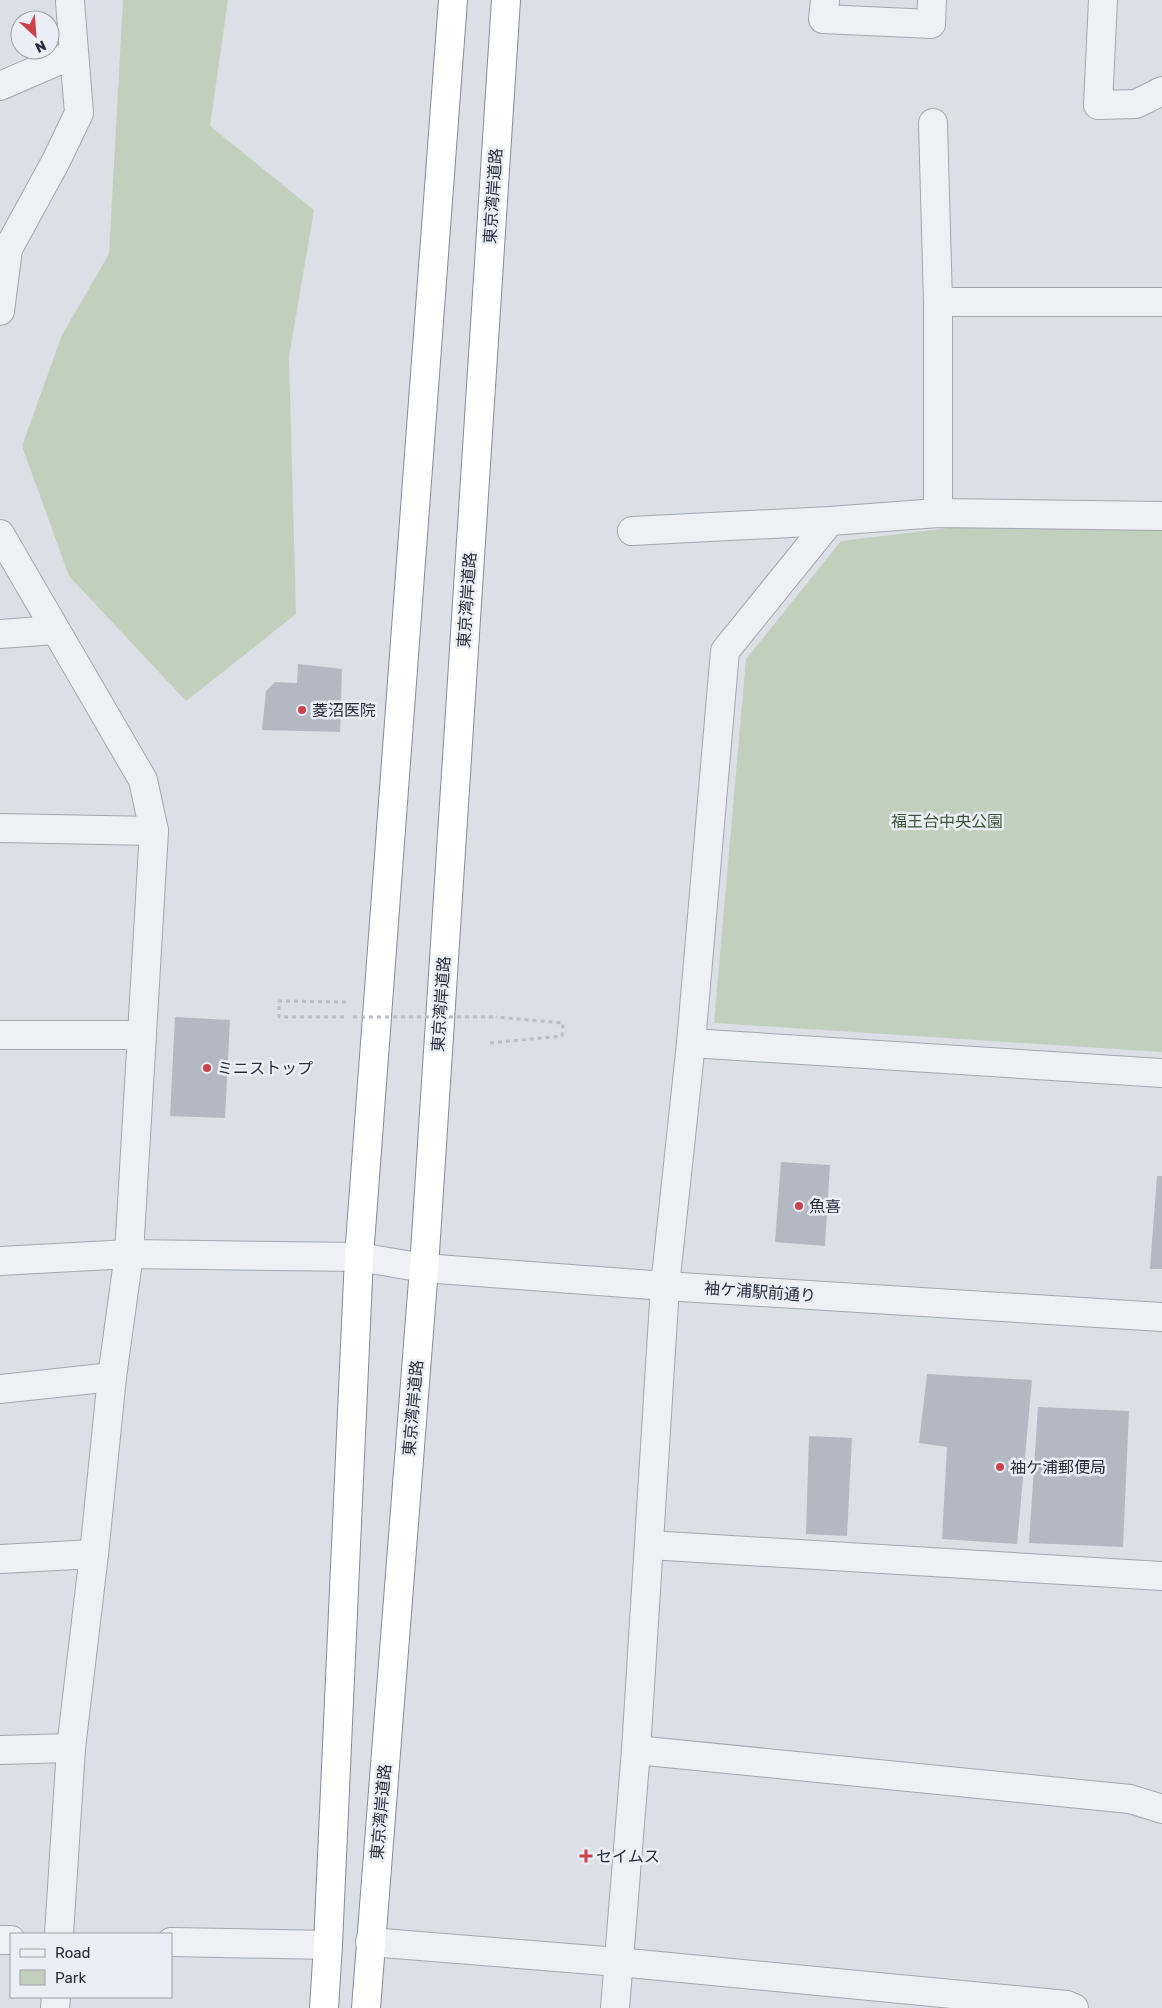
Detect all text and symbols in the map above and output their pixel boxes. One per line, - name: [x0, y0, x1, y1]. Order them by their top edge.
- north arrow: [10, 10, 60, 60]
- text: N: [32, 36, 49, 56]
- street label: 東京湾岸道路: [480, 147, 506, 245]
- street label: 東京湾岸道路: [454, 551, 480, 649]
- place label: 菱沼医院: [312, 701, 376, 720]
- marker: 菱沼医院: [296, 704, 308, 716]
- park label: 福王台中央公園: [891, 812, 1003, 831]
- street label: 東京湾岸道路: [428, 955, 454, 1053]
- place label: ミニストップ: [217, 1059, 313, 1078]
- marker: ミニストップ: [201, 1062, 213, 1074]
- place label: 魚喜: [809, 1197, 841, 1216]
- marker: 魚喜: [793, 1200, 805, 1212]
- street label: 袖ケ浦駅前通り: [703, 1279, 817, 1305]
- street label: 東京湾岸道路: [399, 1359, 427, 1457]
- place label: 袖ケ浦郵便局: [1010, 1458, 1106, 1477]
- marker: 袖ケ浦郵便局: [994, 1461, 1006, 1473]
- street label: 東京湾岸道路: [367, 1763, 395, 1861]
- place label: セイムス: [596, 1847, 660, 1866]
- marker: セイムス: [580, 1850, 592, 1862]
- legend: [10, 1933, 172, 1998]
- text: Road: [55, 1944, 91, 1962]
- text: Park: [55, 1969, 86, 1987]

